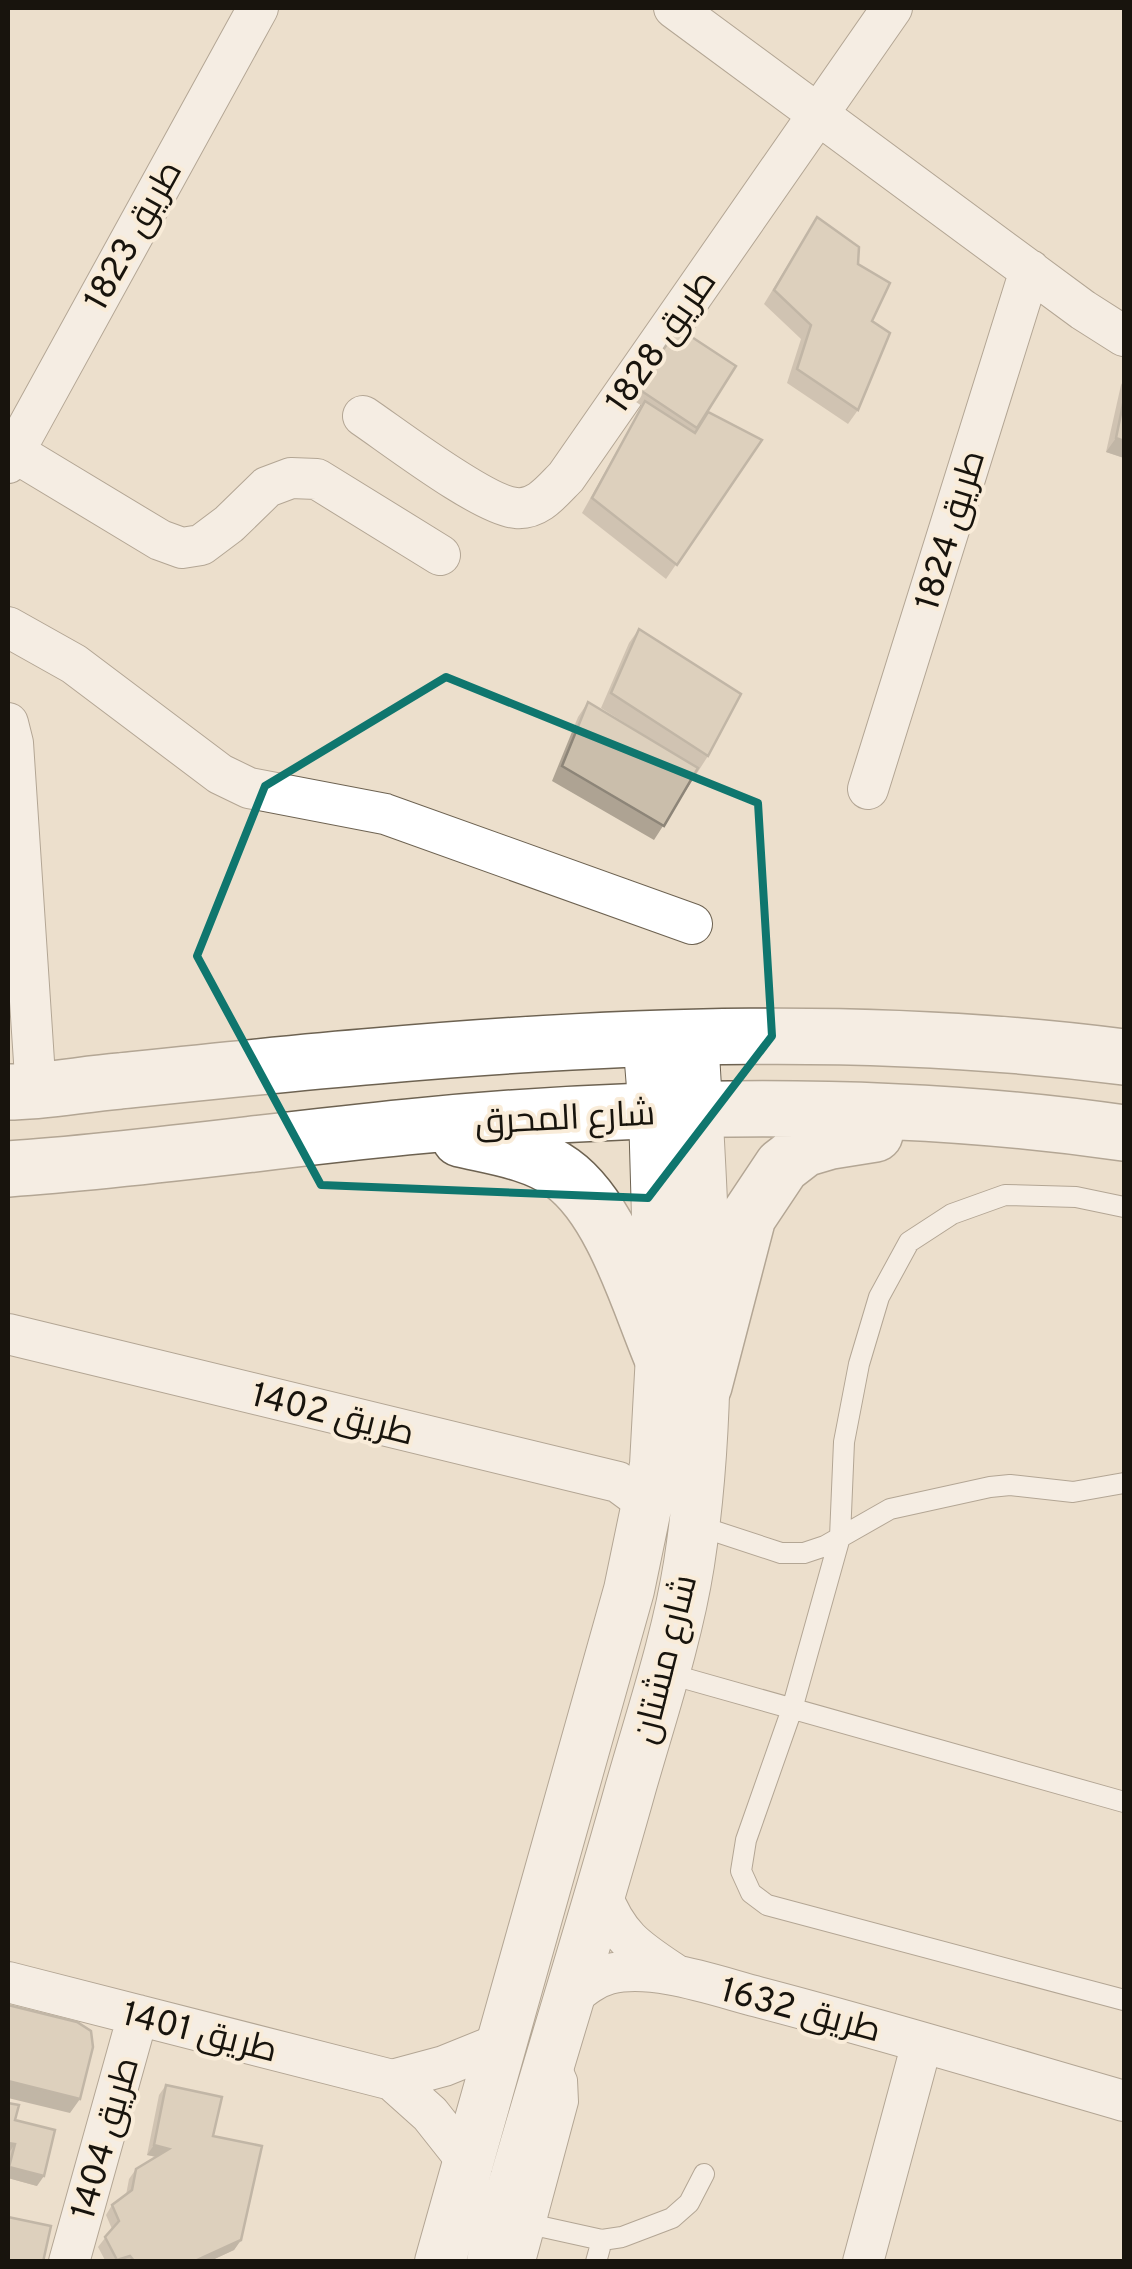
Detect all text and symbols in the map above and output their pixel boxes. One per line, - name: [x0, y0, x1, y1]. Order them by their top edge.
- street label: طريق 1823: [76, 154, 194, 319]
- street label: طريق 1828: [597, 263, 728, 423]
- street label: طريق 1824: [907, 446, 997, 616]
- street label: شارع المحرق: [474, 1093, 656, 1147]
- street label: طريق 1402: [246, 1374, 418, 1457]
- street label: شارع مشتان: [625, 1571, 709, 1749]
- street label: طريق 1632: [715, 1969, 885, 2054]
- street label: طريق 1401: [117, 1993, 281, 2074]
- street label: طريق 1404: [63, 2053, 151, 2225]

